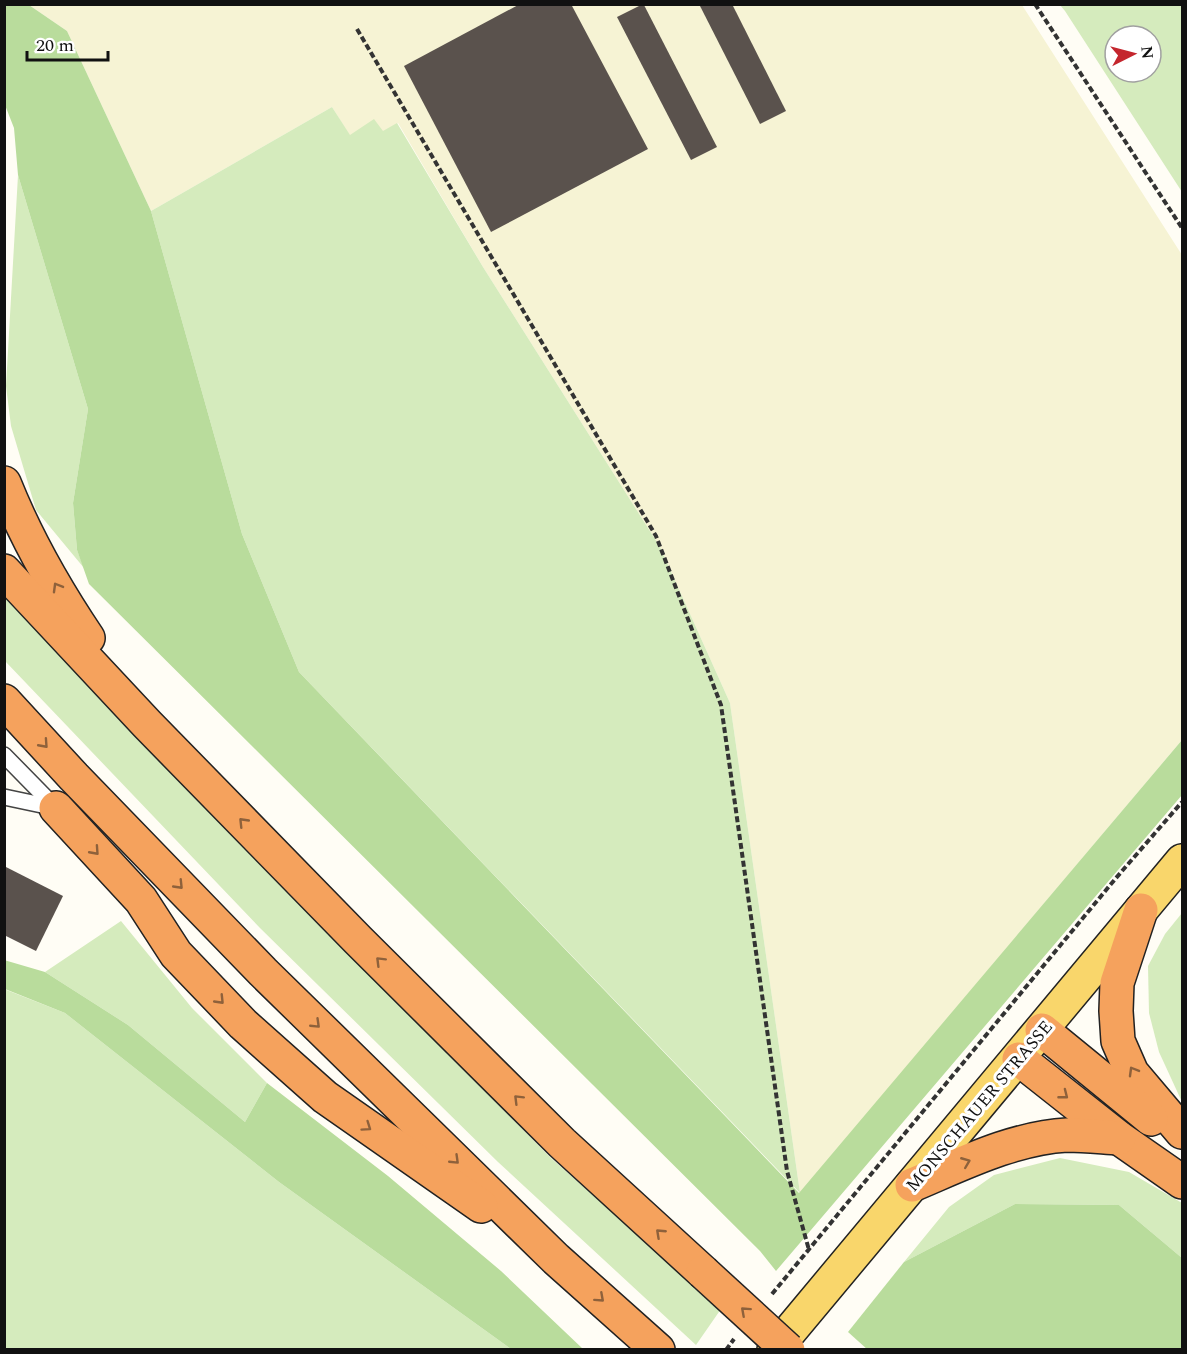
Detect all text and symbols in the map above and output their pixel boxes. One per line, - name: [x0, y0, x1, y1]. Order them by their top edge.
- scale bar: [27, 24, 108, 62]
- north arrow: [1103, 24, 1163, 84]
- text: 20 m: [36, 32, 74, 59]
- text: N: [1134, 45, 1160, 60]
- one-way arrow: [52, 583, 64, 594]
- one-way arrow: [37, 737, 48, 748]
- one-way arrow: [240, 819, 251, 830]
- one-way arrow: [88, 843, 99, 854]
- one-way arrow: [171, 878, 182, 889]
- one-way arrow: [376, 958, 387, 969]
- one-way arrow: [213, 993, 224, 1004]
- street label: MONSCHAUER STRASSE: [899, 1015, 1059, 1198]
- one-way arrow: [308, 1016, 319, 1027]
- one-way arrow: [1128, 1067, 1140, 1077]
- one-way arrow: [1058, 1088, 1069, 1099]
- one-way arrow: [514, 1095, 525, 1105]
- one-way arrow: [361, 1120, 372, 1131]
- one-way arrow: [449, 1153, 459, 1164]
- one-way arrow: [960, 1157, 971, 1169]
- one-way arrow: [656, 1229, 666, 1240]
- one-way arrow: [593, 1291, 604, 1302]
- one-way arrow: [742, 1307, 752, 1318]

